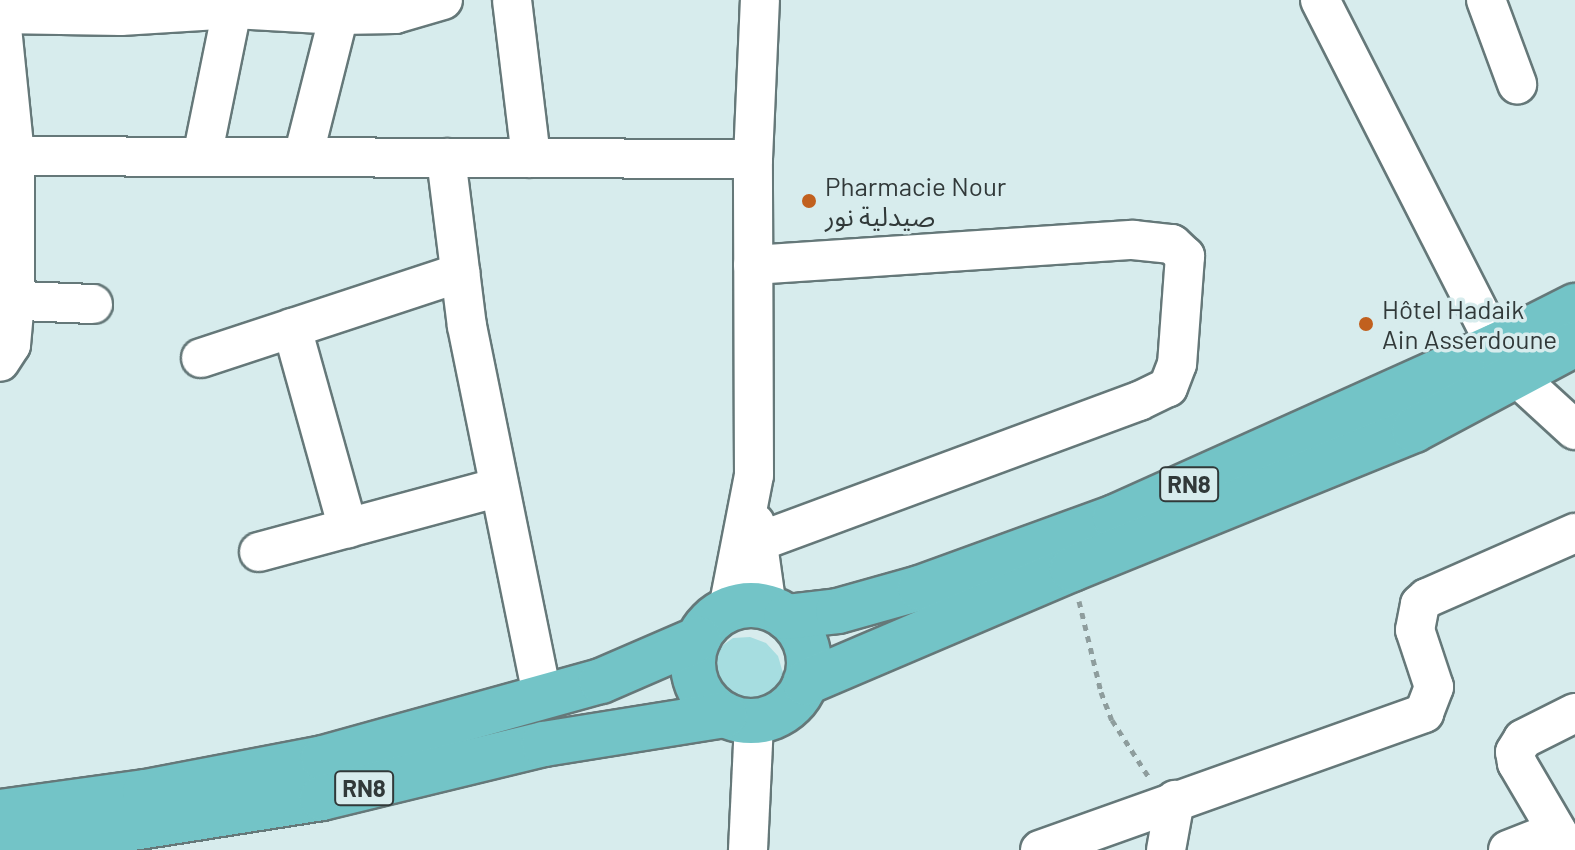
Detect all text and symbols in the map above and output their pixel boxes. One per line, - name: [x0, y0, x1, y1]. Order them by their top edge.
- place label: Pharmacie Nour صيدلية نور: [825, 170, 1006, 232]
- marker: Pharmacie Nour صيدلية نور: [800, 192, 818, 210]
- place label: Hôtel Hadaik Ain Asserdoune: [1382, 293, 1557, 354]
- marker: Hôtel Hadaik Ain Asserdoune: [1357, 315, 1375, 333]
- road number: RN8: [1159, 464, 1219, 504]
- road number: RN8: [334, 768, 394, 808]

